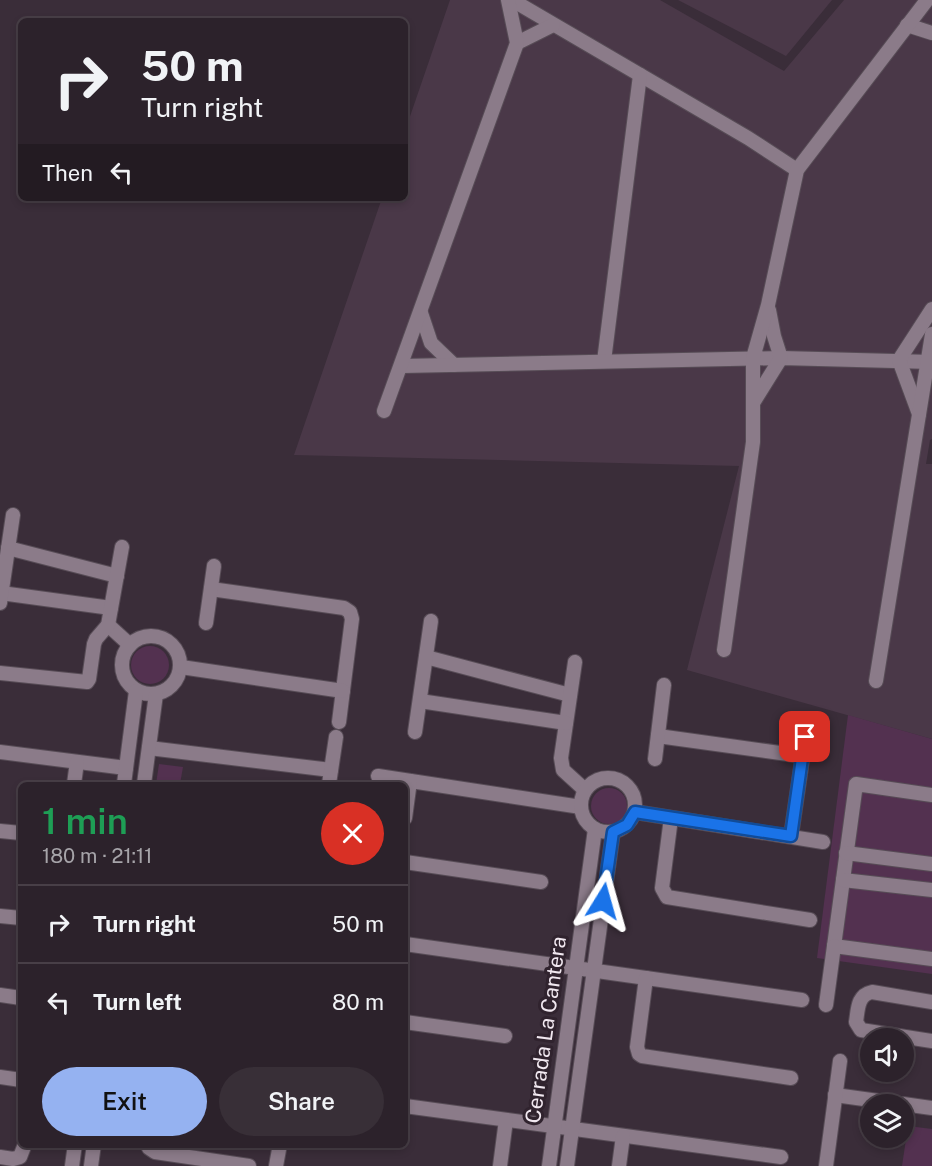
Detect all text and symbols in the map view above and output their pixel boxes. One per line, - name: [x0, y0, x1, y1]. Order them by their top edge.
- text: 50 m: [141, 41, 244, 90]
- icon: right: [42, 42, 120, 120]
- text: Turn right: [141, 91, 264, 123]
- icon: left: [105, 156, 138, 189]
- text: Then: [42, 160, 93, 186]
- pin: [779, 711, 830, 762]
- icon: arrive: [788, 720, 821, 753]
- text: 1 min: [42, 800, 128, 842]
- button: close: [321, 802, 384, 865]
- text: 180 m · 21:11: [42, 844, 152, 868]
- position arrow: [571, 869, 635, 933]
- icon: right: [42, 908, 75, 941]
- text: Turn right: [93, 911, 196, 937]
- text: 50 m: [332, 911, 384, 937]
- street label: Cerrada La Cantera: [520, 935, 571, 1125]
- icon: left: [42, 986, 75, 1019]
- text: Turn left: [93, 989, 182, 1015]
- text: 80 m: [332, 989, 384, 1015]
- map controls: [860, 1028, 914, 1148]
- button: sound: [860, 1028, 914, 1082]
- button: Exit: [42, 1067, 207, 1136]
- button: Share: [219, 1067, 384, 1136]
- button: layers: [860, 1094, 914, 1148]

